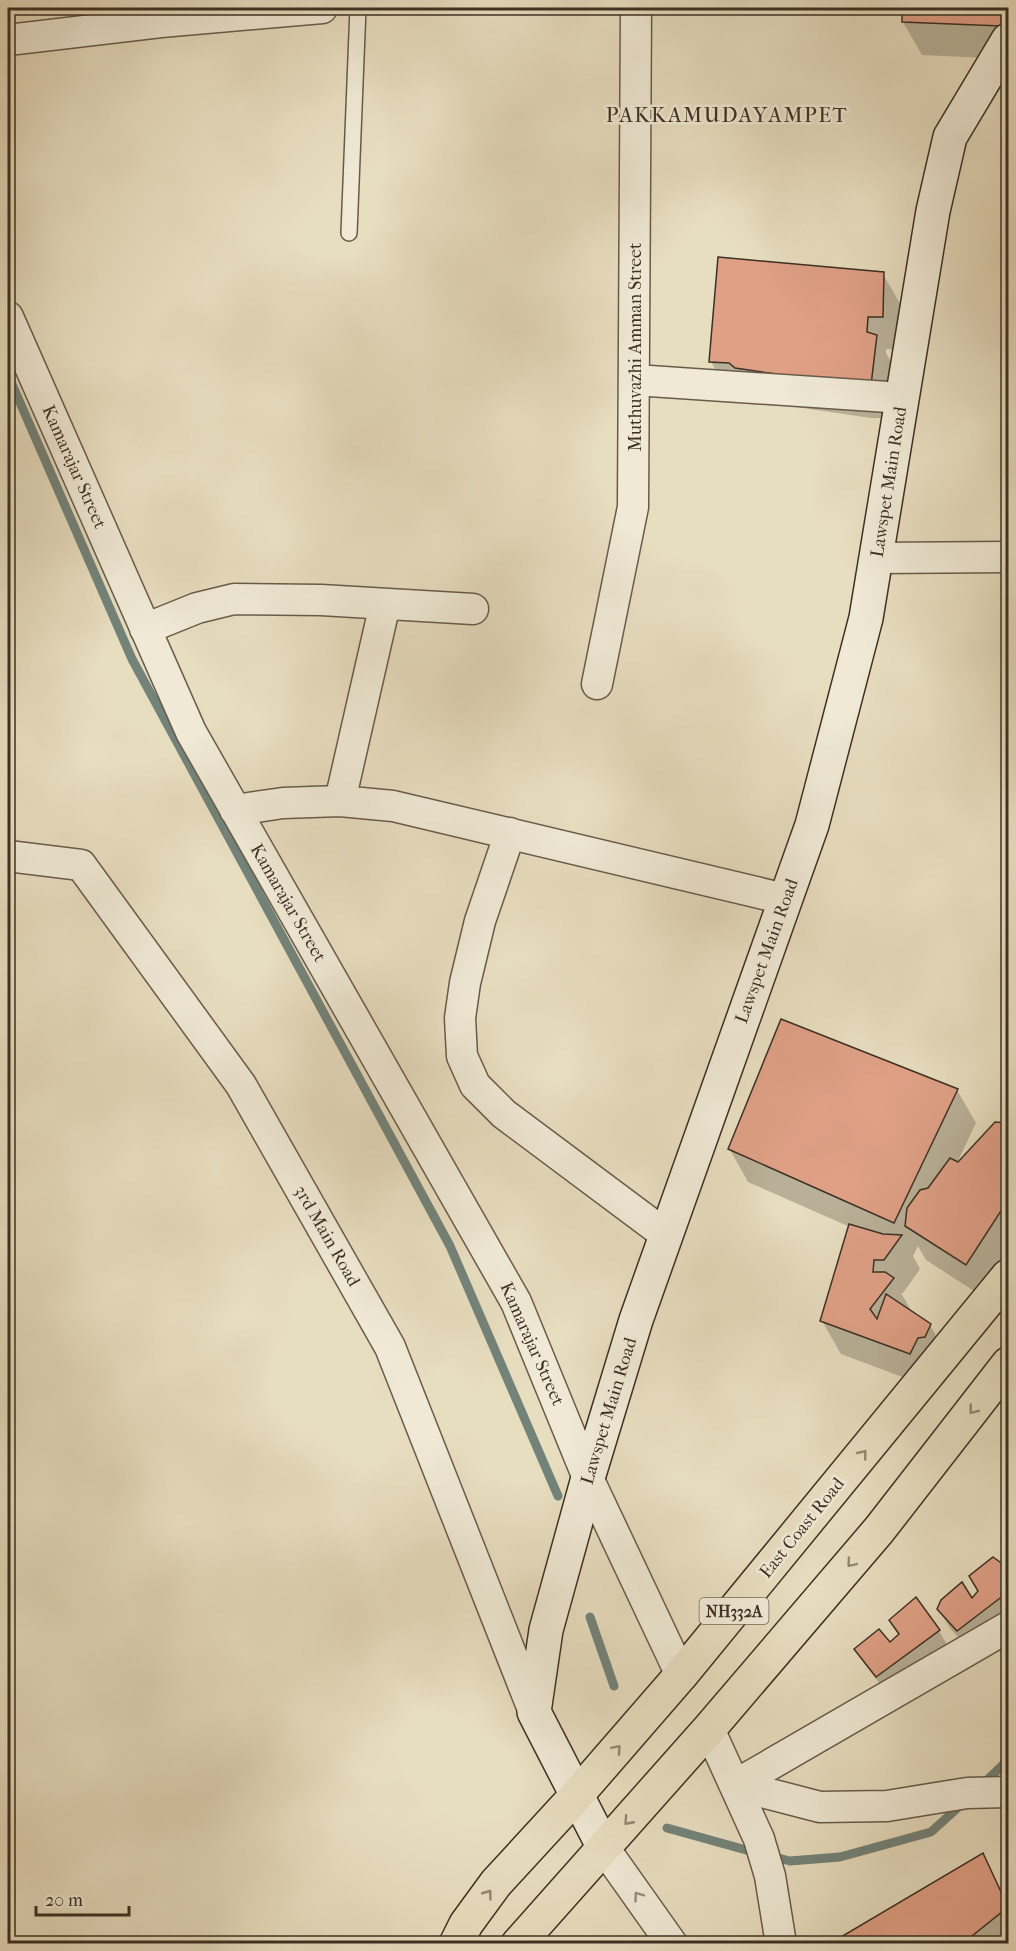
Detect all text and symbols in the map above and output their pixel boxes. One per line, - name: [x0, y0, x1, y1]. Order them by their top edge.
- district label: PAKKAMUDAYAMPET: [606, 103, 848, 127]
- street label: Muthuvazhi Amman Street: [625, 242, 646, 451]
- street label: Kamarajar Street: [37, 402, 111, 532]
- street label: Lawspet Main Road: [867, 405, 911, 559]
- street label: Kamarajar Street: [246, 840, 331, 966]
- street label: Lawspet Main Road: [731, 876, 803, 1026]
- street label: 3rd Main Road: [290, 1182, 364, 1290]
- street label: Kamarajar Street: [495, 1279, 569, 1409]
- street label: Lawspet Main Road: [577, 1335, 641, 1487]
- one-way arrow: [969, 1403, 980, 1414]
- one-way arrow: [856, 1450, 867, 1461]
- street label: East Coast Road: [755, 1474, 849, 1582]
- one-way arrow: [848, 1556, 859, 1567]
- road number: NH332A: [700, 1598, 768, 1624]
- one-way arrow: [610, 1745, 621, 1756]
- one-way arrow: [624, 1814, 635, 1825]
- scale bar: [36, 1879, 129, 1917]
- text: 20 m: [45, 1890, 83, 1911]
- one-way arrow: [480, 1890, 491, 1901]
- one-way arrow: [634, 1891, 645, 1902]

